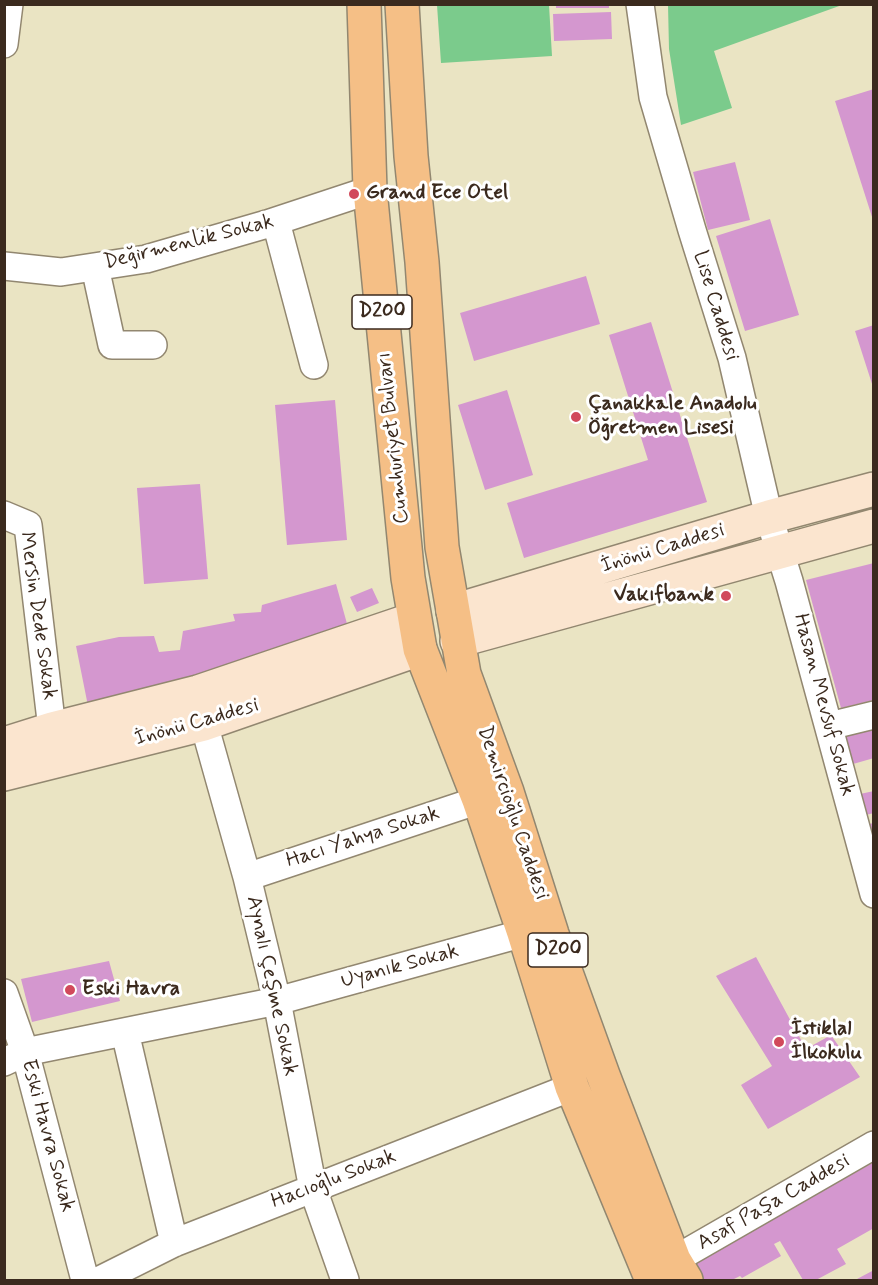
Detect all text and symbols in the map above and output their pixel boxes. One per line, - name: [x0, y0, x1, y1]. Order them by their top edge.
- place label: Grand Ece Otel: [366, 181, 508, 207]
- marker: Grand Ece Otel: [347, 187, 361, 201]
- street label: Değirmenlik Sokak: [101, 210, 277, 276]
- street label: Lise Caddesi: [686, 248, 744, 364]
- road number: D200: [352, 295, 412, 329]
- street label: Cumhuriyet Bulvarı: [372, 351, 416, 525]
- place label: Çanakkale Anadolu Öğretmen Lisesi: [588, 392, 756, 442]
- marker: Çanakkale Anadolu Öğretmen Lisesi: [569, 410, 583, 424]
- street label: İnönü Caddesi: [598, 518, 728, 580]
- street label: Mersin Dede Sokak: [13, 530, 61, 702]
- place label: Vakıfbank: [614, 583, 714, 609]
- marker: Vakıfbank: [719, 589, 733, 603]
- street label: Hasan Mevsuf Sokak: [787, 611, 859, 799]
- street label: İnönü Caddesi: [132, 693, 262, 753]
- street label: Demircioğlu Caddesi: [470, 723, 554, 903]
- street label: Hacı Yahya Sokak: [283, 801, 443, 875]
- street label: Aynalı Çeşme Sokak: [240, 894, 302, 1078]
- road number: D200: [528, 933, 588, 967]
- street label: Uyanık Sokak: [338, 939, 462, 995]
- place label: Eski Havra: [82, 977, 180, 1003]
- marker: Eski Havra: [63, 983, 77, 997]
- place label: İstiklal İlkokulu: [791, 1017, 862, 1067]
- marker: İstiklal İlkokulu: [772, 1035, 786, 1049]
- street label: Eski Havra Sokak: [15, 1057, 79, 1215]
- street label: Hacıoğlu Sokak: [268, 1145, 400, 1215]
- street label: Asaf Paşa Caddesi: [693, 1149, 855, 1257]

